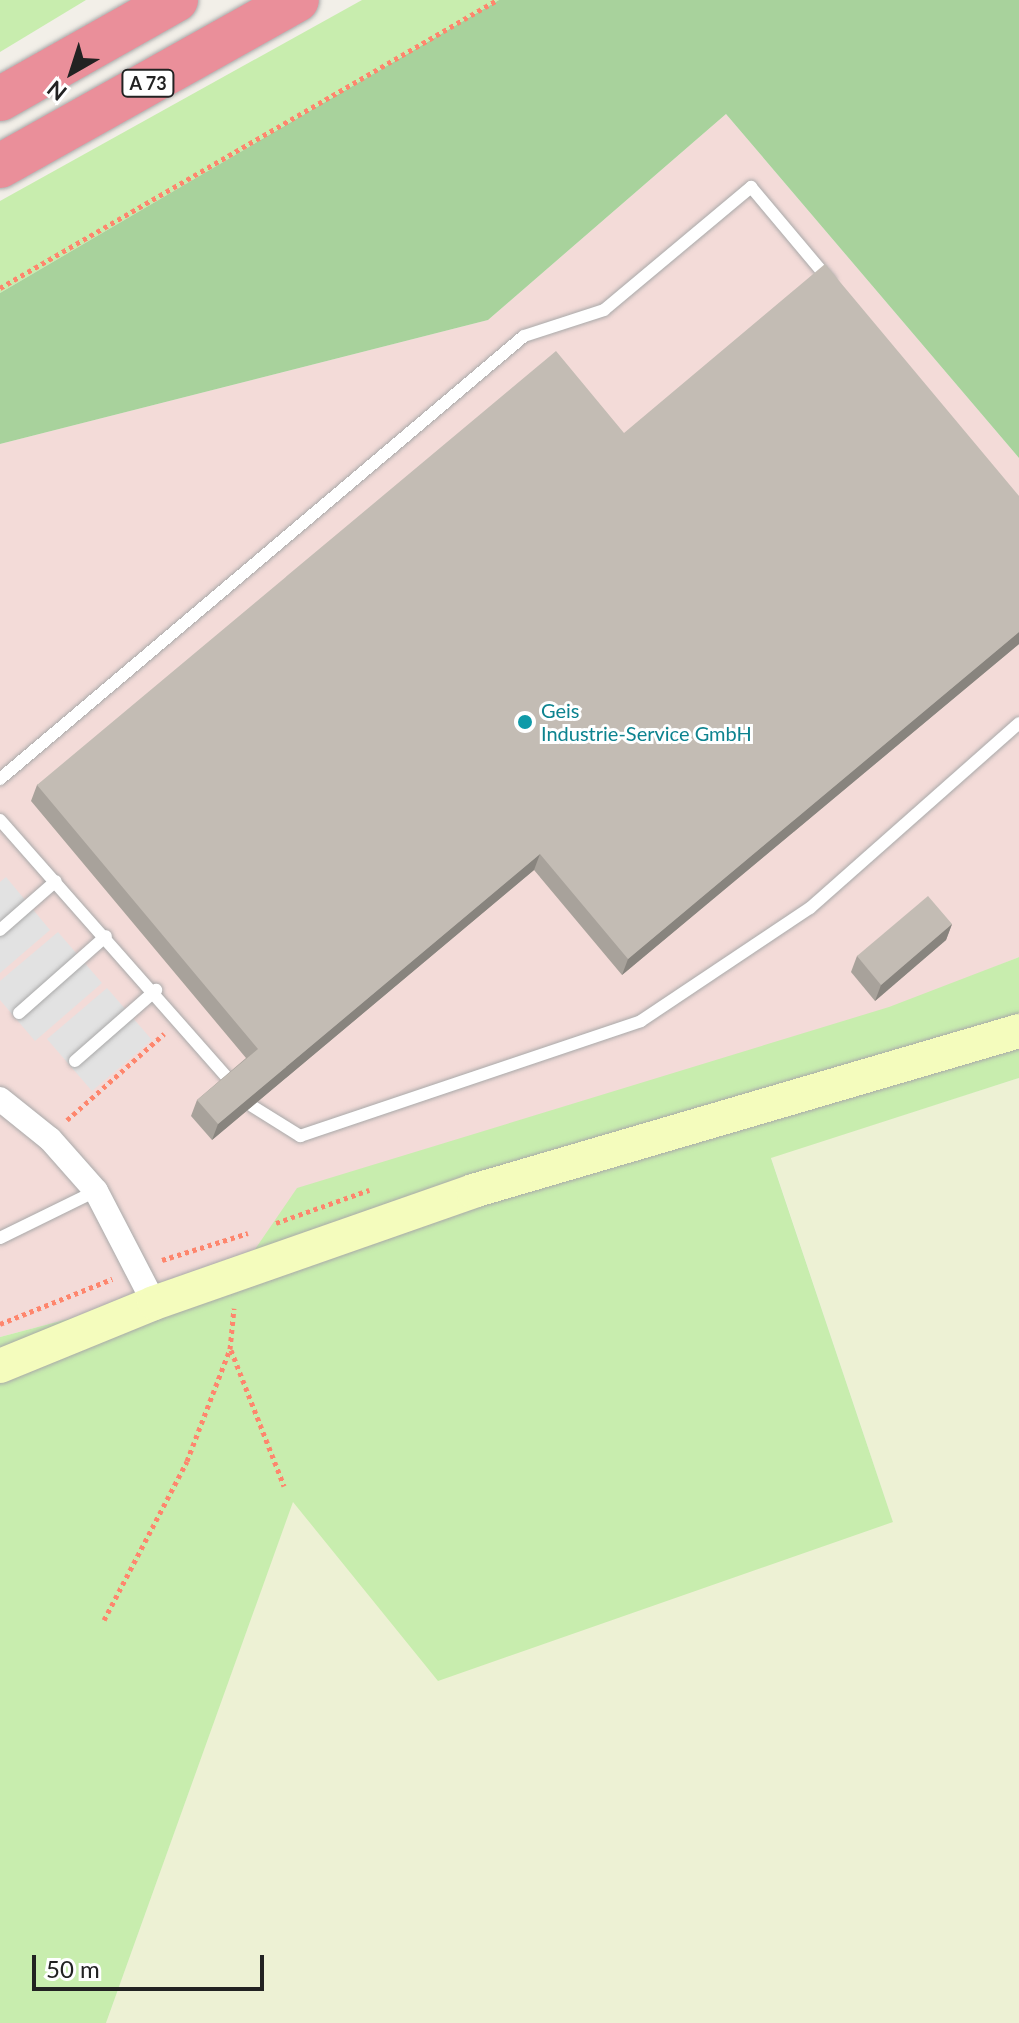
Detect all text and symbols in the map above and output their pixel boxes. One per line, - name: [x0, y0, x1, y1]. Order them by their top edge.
- north arrow: [32, 32, 112, 112]
- road number: A 73: [120, 69, 176, 97]
- text: N: [42, 75, 72, 107]
- place label: Geis Industrie-Service GmbH: [541, 698, 752, 745]
- marker: Geis Industrie-Service GmbH: [516, 713, 534, 731]
- scale bar: [36, 1939, 268, 1989]
- text: 50 m: [46, 1954, 100, 1983]

